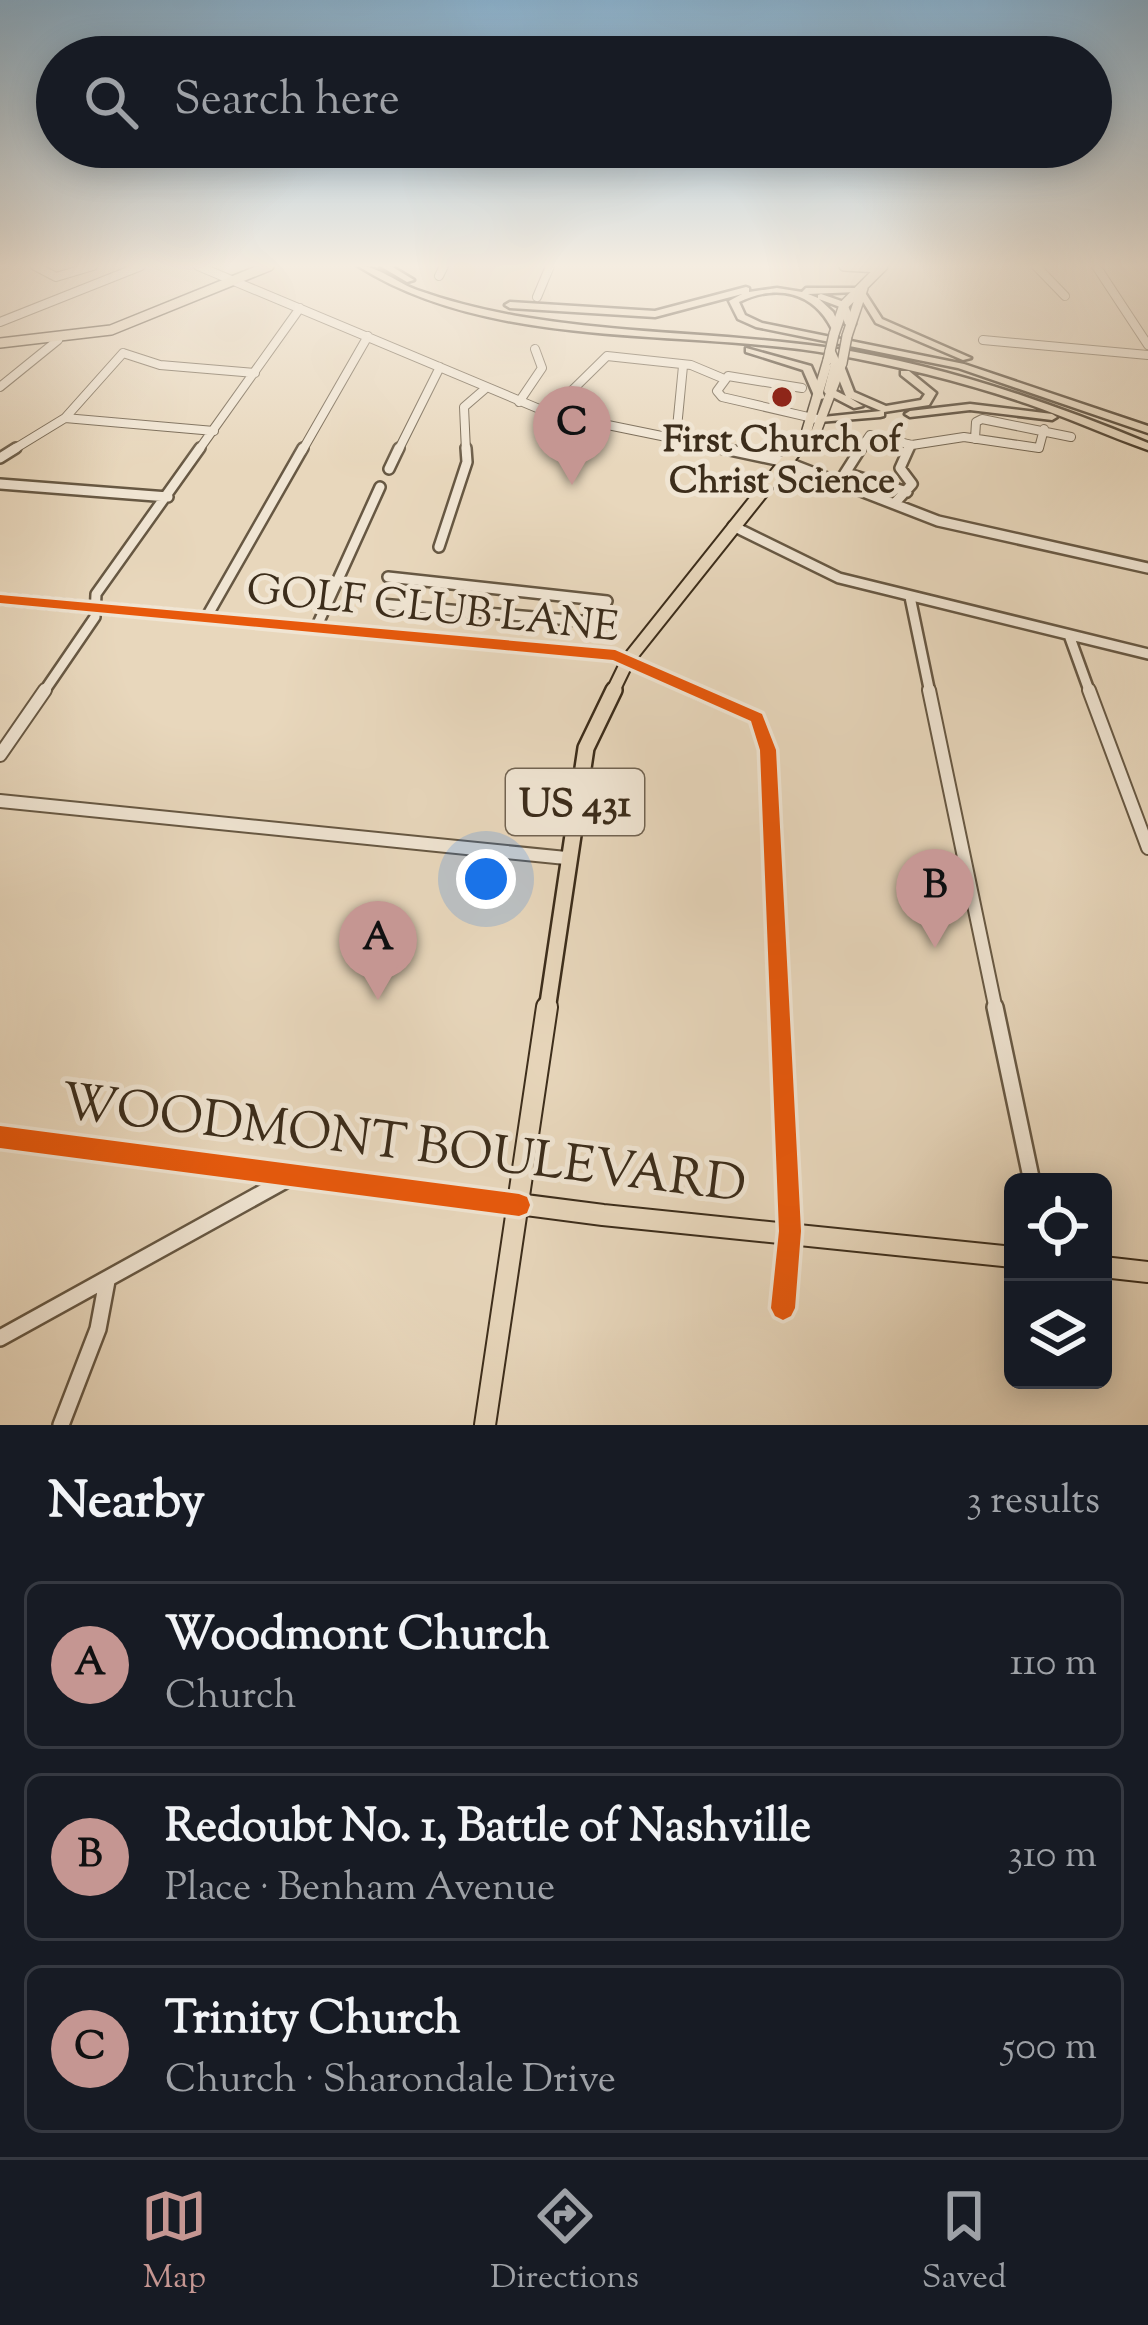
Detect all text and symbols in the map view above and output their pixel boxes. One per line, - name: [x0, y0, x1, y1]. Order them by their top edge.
- search box: [36, 36, 1112, 168]
- icon: search: [78, 69, 144, 135]
- text: Search here: [174, 70, 400, 135]
- marker: First Church of Christ Science: [769, 384, 795, 410]
- pin: C: [533, 386, 611, 485]
- place label: First Church of Christ Science: [663, 416, 904, 509]
- street label: GOLF CLUB LANE: [244, 562, 621, 660]
- road number: US 431: [506, 769, 644, 835]
- your location: [456, 849, 516, 909]
- pin: B: [896, 849, 974, 948]
- pin: A: [339, 901, 417, 1000]
- street label: WOODMONT BOULEVARD: [57, 1068, 750, 1225]
- map controls: [1004, 1173, 1112, 1389]
- button: locate: [1004, 1173, 1112, 1281]
- button: layers: [1004, 1281, 1112, 1389]
- text: Nearby: [48, 1467, 205, 1540]
- text: 3 results: [966, 1475, 1100, 1531]
- text: Woodmont Church: [165, 1605, 549, 1670]
- text: A: [74, 1637, 106, 1693]
- text: 110 m: [1010, 1637, 1097, 1693]
- text: Church: [165, 1670, 296, 1726]
- text: Redoubt No. 1, Battle of Nashville: [165, 1797, 811, 1862]
- text: B: [78, 1829, 102, 1885]
- text: 310 m: [1007, 1829, 1097, 1885]
- text: Place · Benham Avenue: [165, 1862, 555, 1918]
- text: Trinity Church: [165, 1989, 460, 2054]
- text: C: [74, 2021, 106, 2077]
- text: 500 m: [1002, 2021, 1097, 2077]
- text: Church · Sharondale Drive: [165, 2054, 616, 2110]
- tab: Map: [141, 2183, 207, 2303]
- tab: Directions: [490, 2183, 639, 2303]
- tab: Saved: [922, 2183, 1007, 2303]

